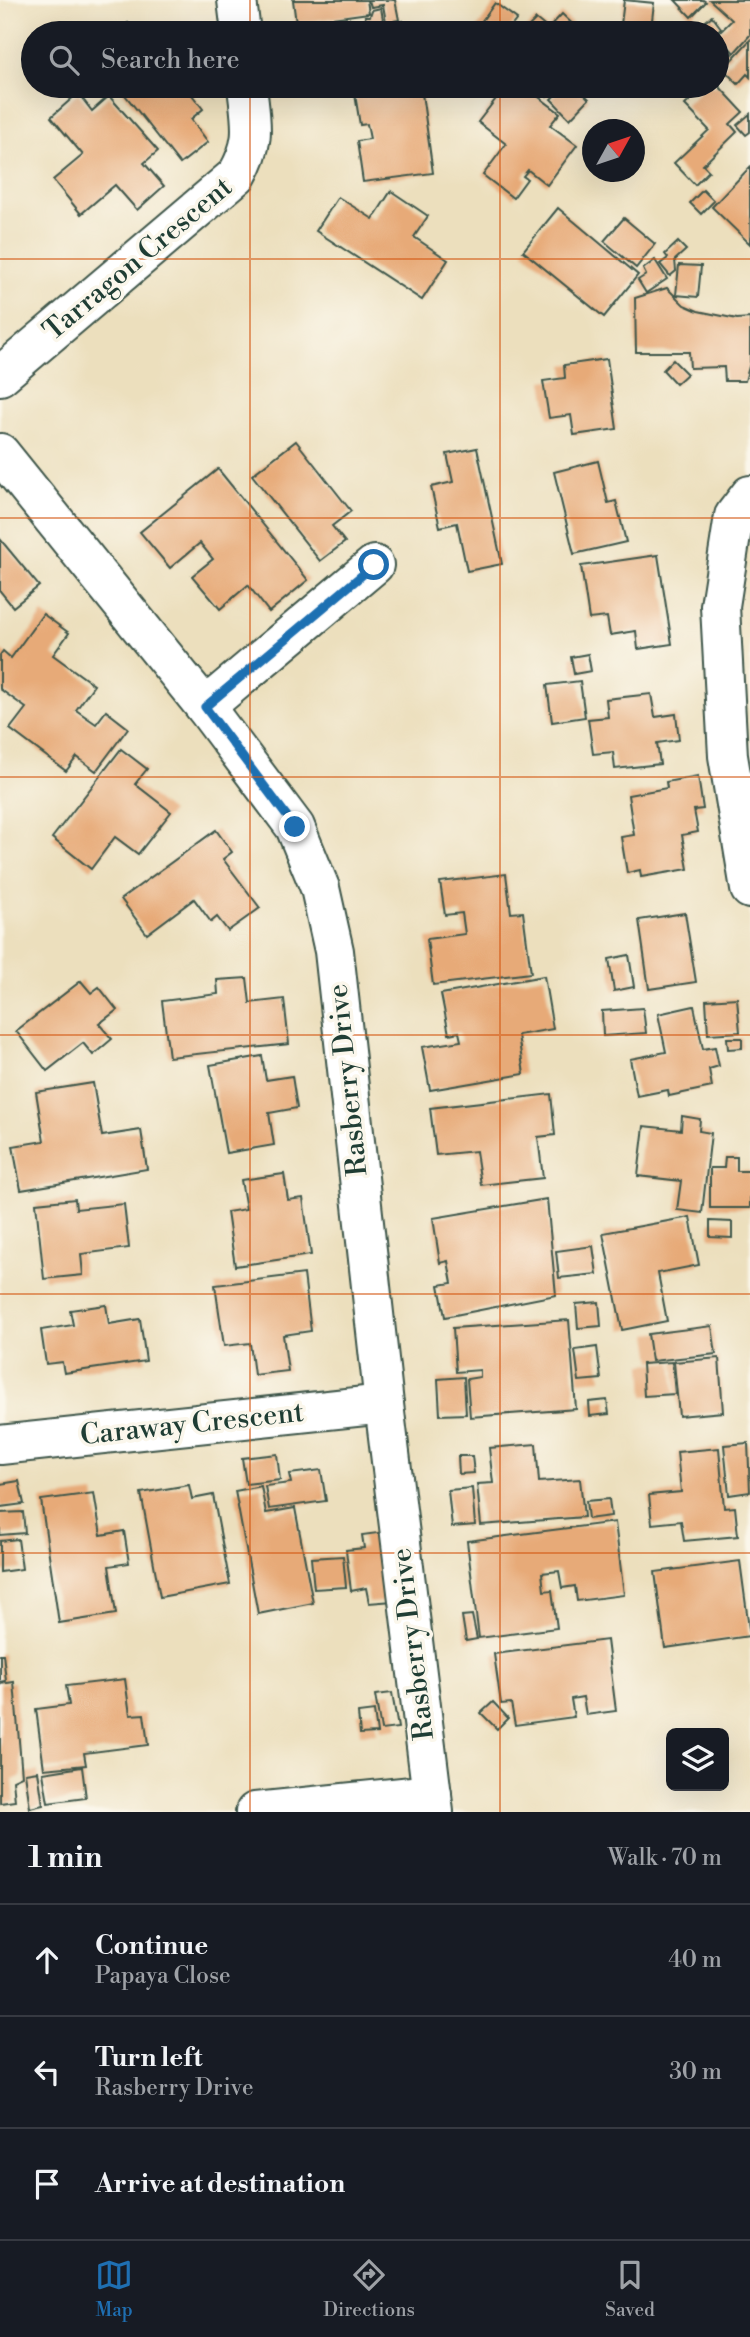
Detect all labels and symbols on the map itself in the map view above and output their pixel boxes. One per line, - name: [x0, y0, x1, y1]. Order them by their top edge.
- north arrow: [582, 119, 645, 182]
- street label: Tarragon Crescent: [36, 170, 240, 348]
- route start: [358, 549, 389, 580]
- route end: [279, 811, 310, 842]
- street label: Rasberry Drive: [321, 982, 375, 1178]
- street label: Caraway Crescent: [78, 1395, 306, 1453]
- street label: Rasberry Drive: [384, 1546, 442, 1742]

